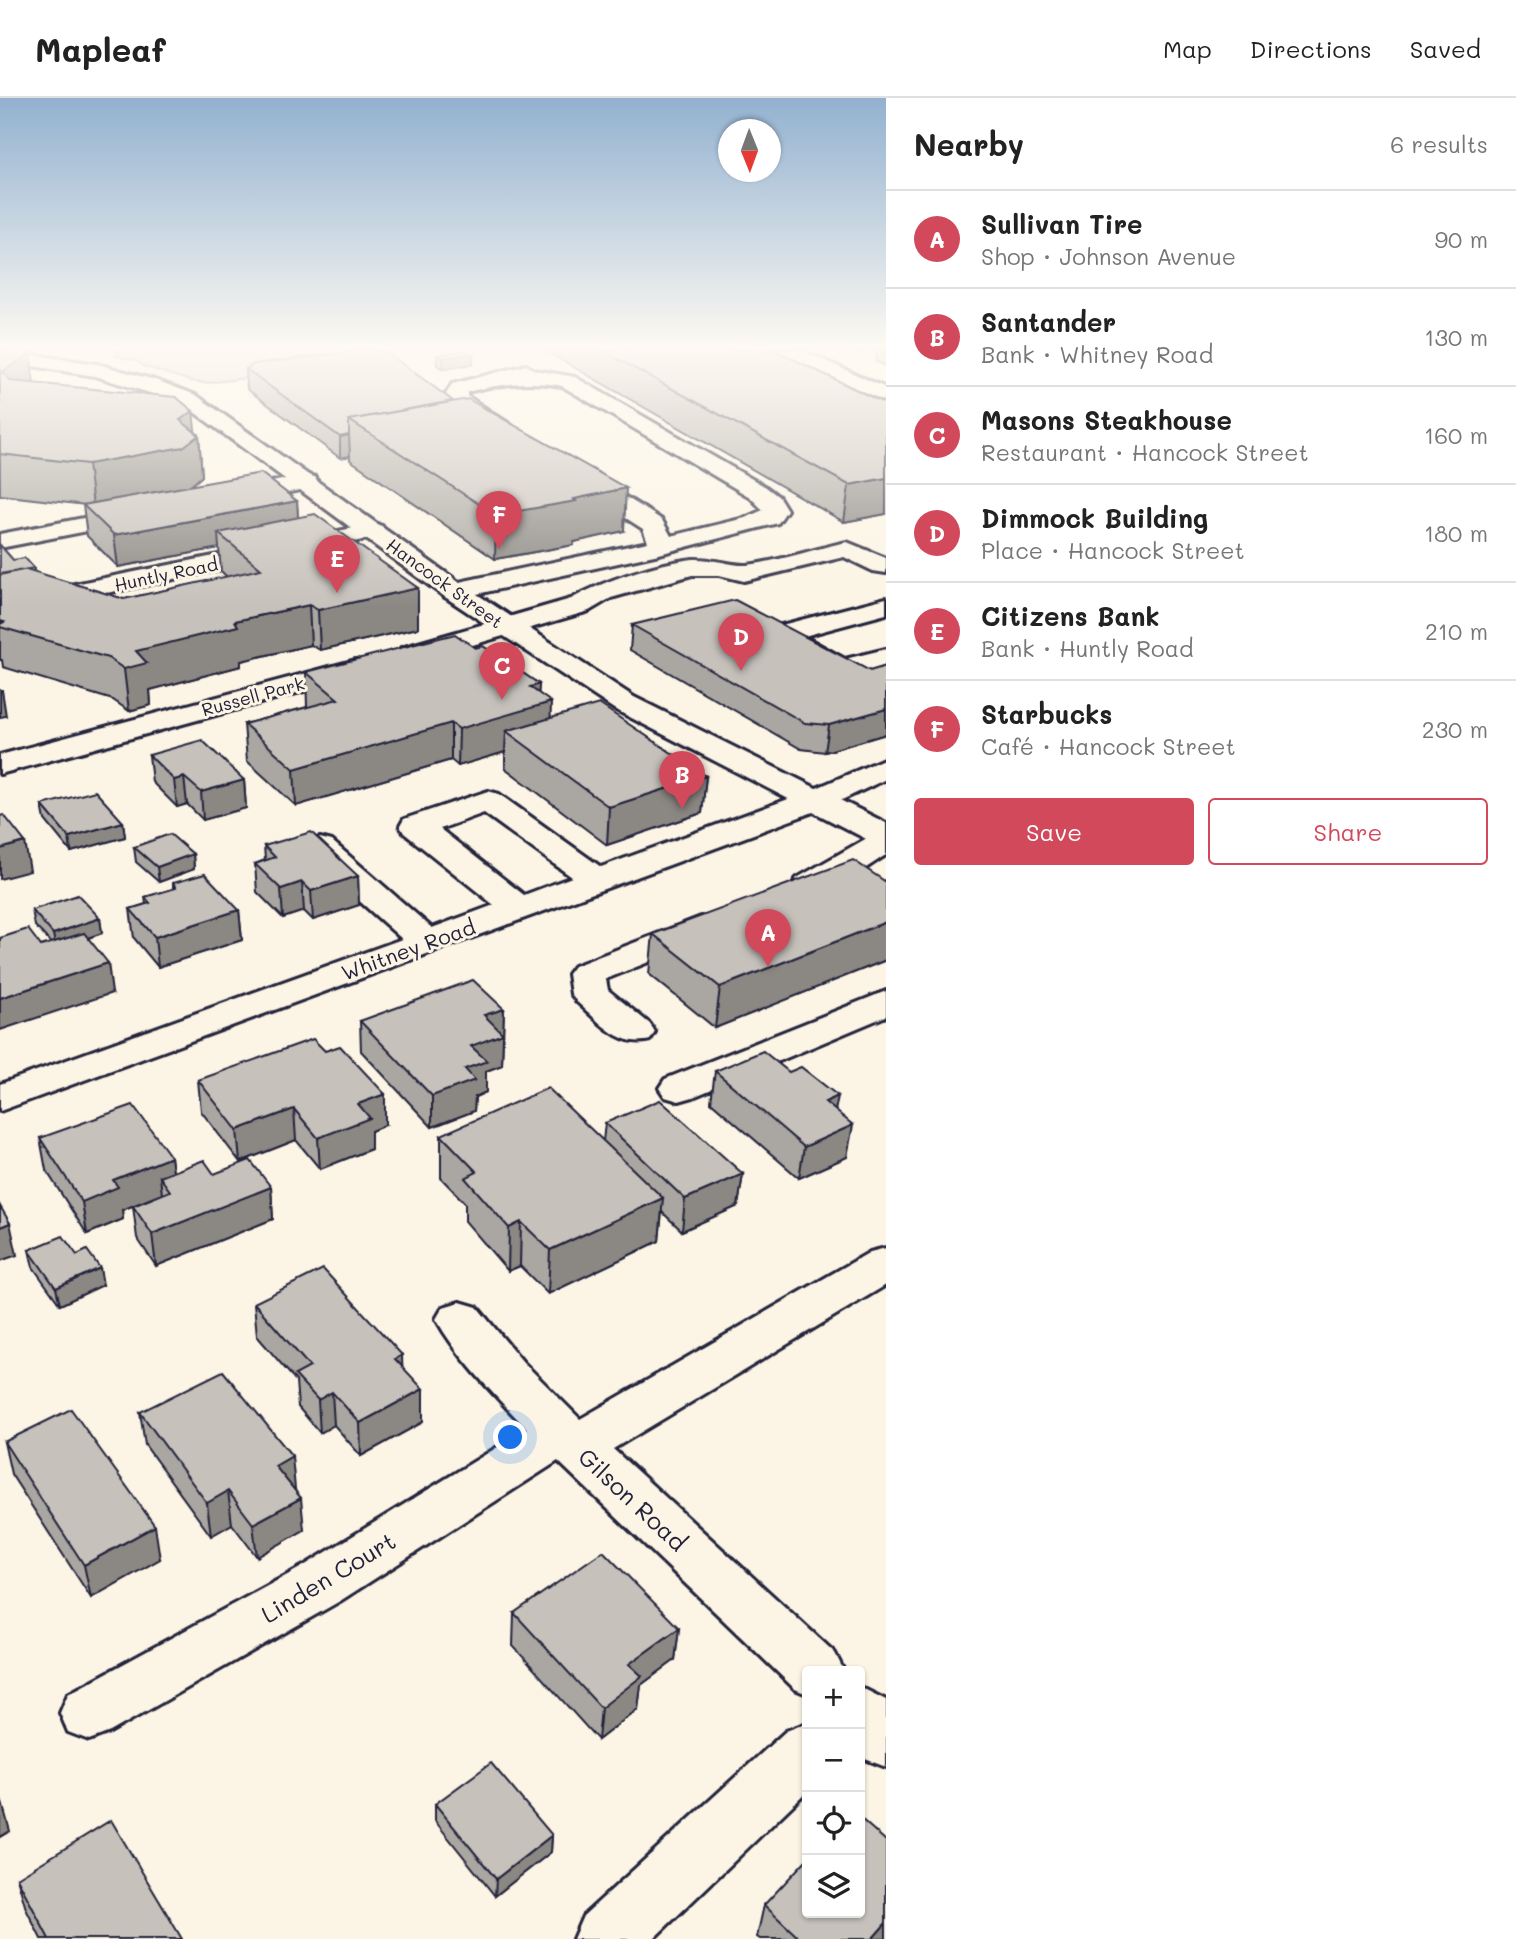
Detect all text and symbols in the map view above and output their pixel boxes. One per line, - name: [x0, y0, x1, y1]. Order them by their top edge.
- text: Mapleaf: [35, 27, 166, 70]
- text: Map: [1163, 33, 1212, 64]
- text: Directions: [1250, 33, 1372, 64]
- text: Saved: [1410, 33, 1481, 64]
- north arrow: [718, 119, 781, 182]
- text: Nearby: [914, 124, 1024, 164]
- text: 6 results: [1390, 129, 1488, 159]
- text: Sullivan Tire: [981, 207, 1143, 241]
- text: A: [929, 224, 945, 254]
- text: 90 m: [1435, 224, 1488, 254]
- text: Shop · Johnson Avenue: [981, 241, 1236, 271]
- text: Santander: [981, 305, 1116, 339]
- text: B: [929, 322, 945, 352]
- text: 130 m: [1424, 322, 1488, 352]
- text: Bank · Whitney Road: [981, 339, 1213, 369]
- text: Masons Steakhouse: [981, 403, 1232, 437]
- text: C: [928, 420, 946, 450]
- text: 160 m: [1424, 420, 1488, 450]
- text: Restaurant · Hancock Street: [981, 437, 1309, 467]
- pin: F: [476, 491, 522, 549]
- text: Dimmock Building: [981, 501, 1208, 535]
- text: D: [929, 518, 945, 548]
- text: 180 m: [1424, 518, 1488, 548]
- street label: Hancock Street: [382, 533, 508, 633]
- pin: E: [314, 535, 360, 593]
- text: Place · Hancock Street: [981, 535, 1245, 565]
- street label: Huntly Road: [112, 551, 220, 597]
- text: Citizens Bank: [981, 599, 1159, 633]
- pin: D: [718, 613, 764, 671]
- text: E: [930, 616, 944, 646]
- text: 210 m: [1425, 616, 1488, 646]
- text: Bank · Huntly Road: [981, 633, 1194, 663]
- pin: C: [479, 642, 525, 700]
- street label: Russell Park: [199, 671, 307, 721]
- text: Starbucks: [981, 697, 1112, 731]
- text: F: [930, 714, 944, 744]
- text: 230 m: [1422, 714, 1488, 744]
- text: Café · Hancock Street: [981, 731, 1236, 761]
- pin: B: [659, 751, 705, 809]
- button: Save: [914, 798, 1194, 865]
- button: Share: [1208, 798, 1488, 865]
- pin: A: [745, 909, 791, 967]
- street label: Whitney Road: [337, 912, 479, 986]
- your location: [493, 1420, 527, 1454]
- street label: Gilson Road: [572, 1441, 694, 1557]
- street label: Linden Court: [255, 1525, 401, 1629]
- map controls: [802, 1666, 865, 1918]
- button: +: [802, 1666, 865, 1729]
- button: −: [802, 1729, 865, 1792]
- button: locate: [802, 1792, 865, 1855]
- button: layers: [802, 1855, 865, 1918]

